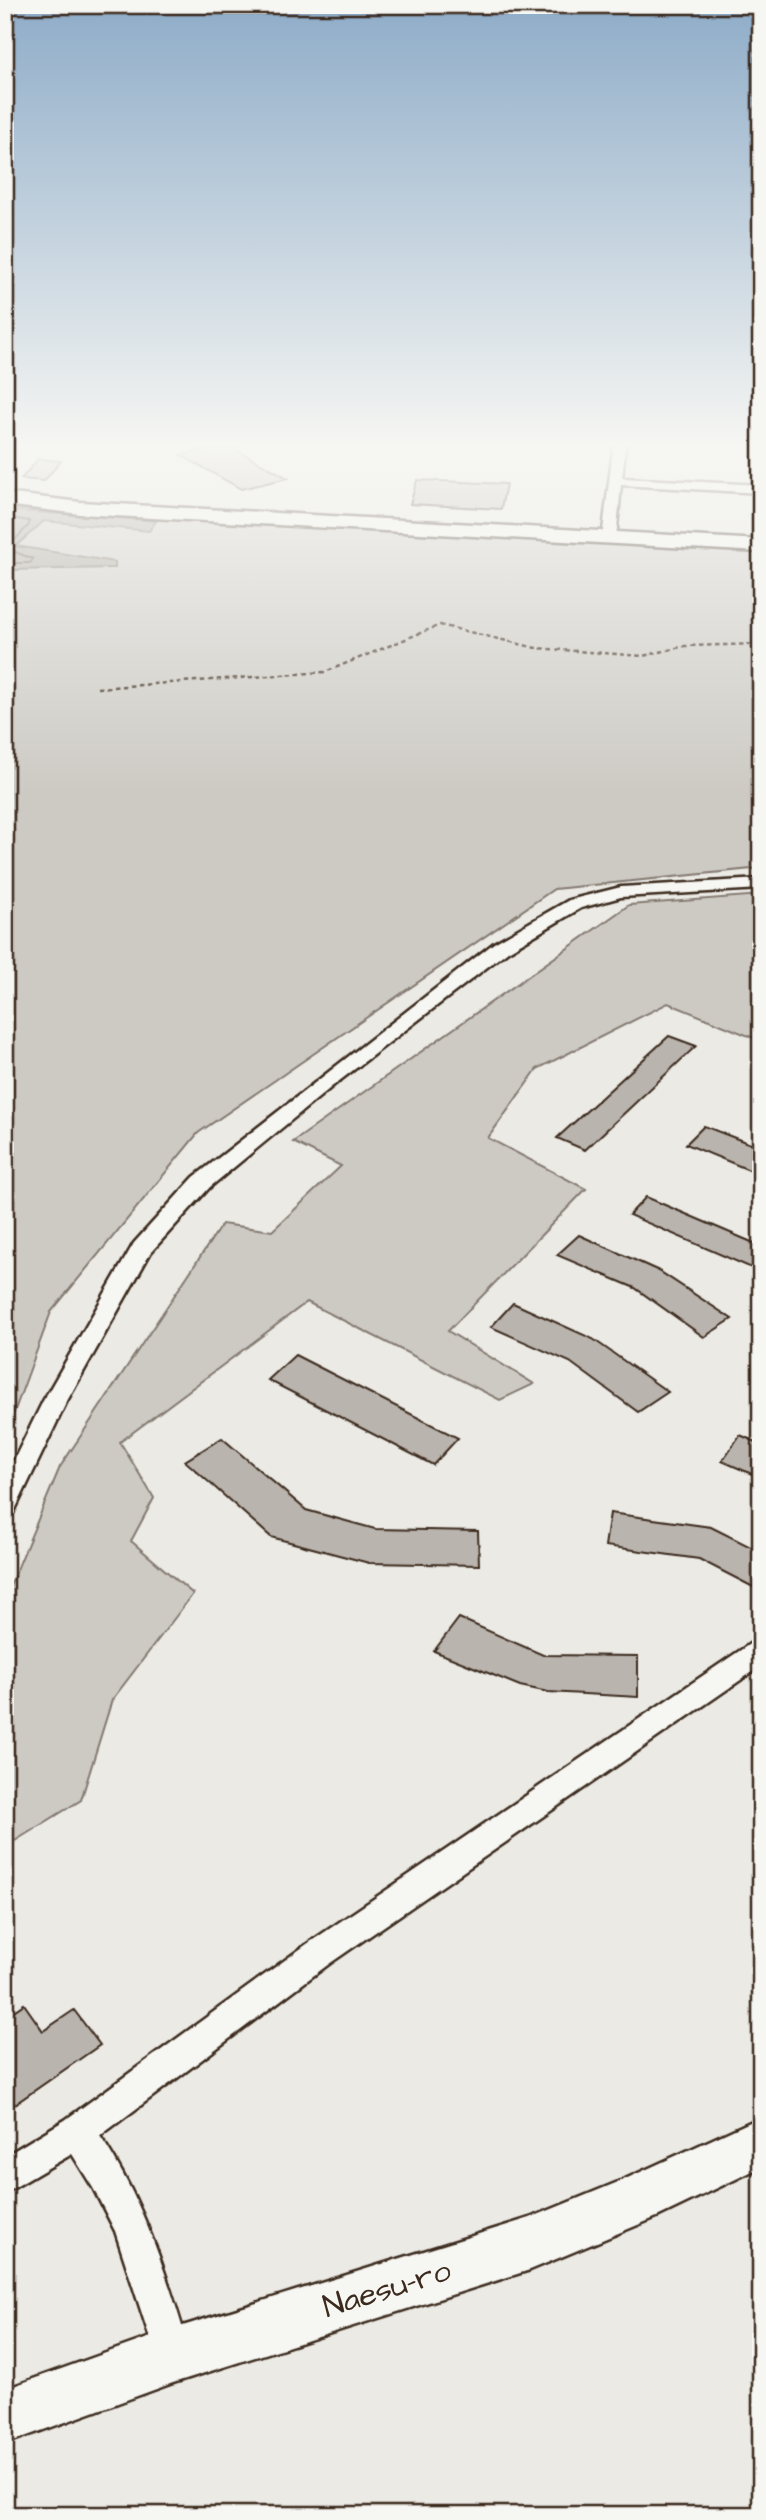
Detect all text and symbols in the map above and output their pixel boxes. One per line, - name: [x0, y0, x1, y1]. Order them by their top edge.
- street label: Naesu-ro: [318, 2248, 456, 2330]

